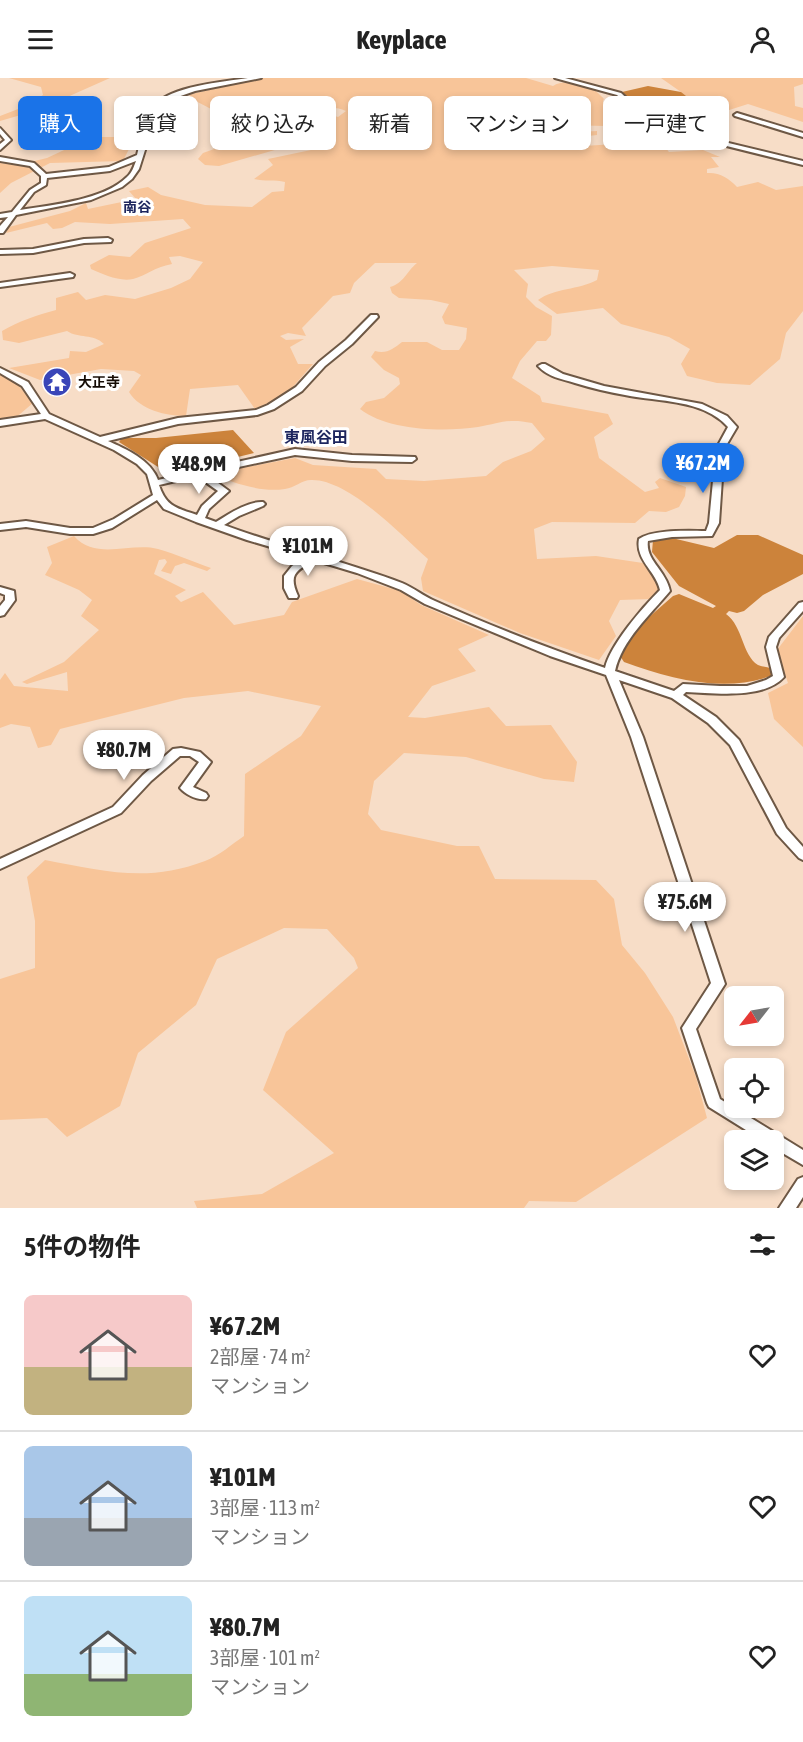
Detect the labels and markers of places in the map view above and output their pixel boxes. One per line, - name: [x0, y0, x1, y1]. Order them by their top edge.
- temple icon: 大正寺: [41, 366, 73, 398]
- place label: 大正寺: [78, 374, 120, 390]
- pin: ¥67.2M: [654, 443, 752, 494]
- pin: ¥48.9M: [150, 444, 248, 495]
- pin: ¥101M: [266, 526, 350, 577]
- pin: ¥80.7M: [75, 730, 173, 781]
- pin: ¥75.6M: [636, 882, 734, 933]

